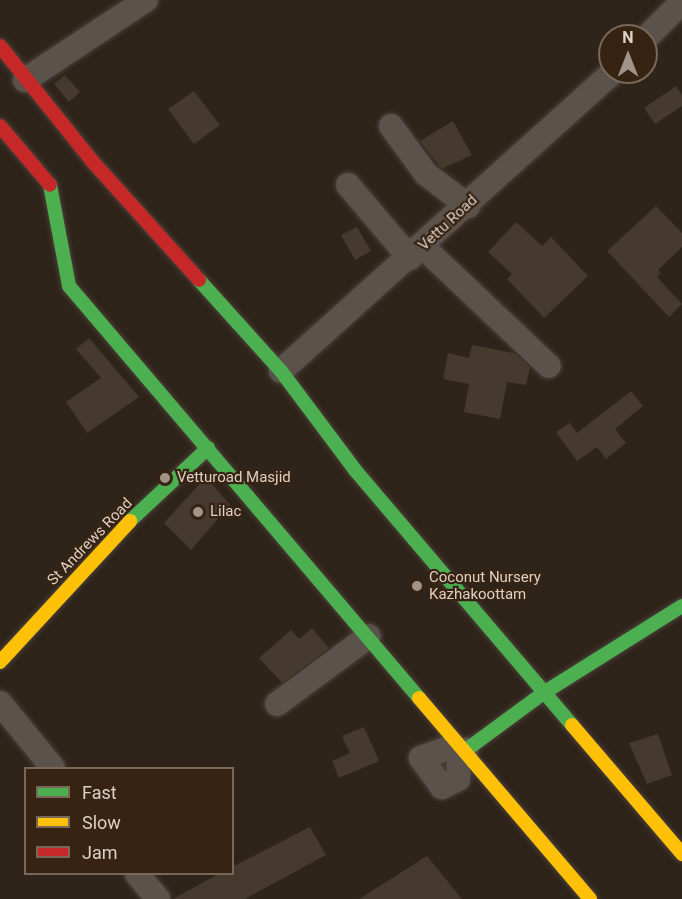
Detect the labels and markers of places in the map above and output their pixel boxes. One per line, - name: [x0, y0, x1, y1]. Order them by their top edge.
- place label: Vetturoad Masjid: [177, 469, 291, 487]
- marker: Vetturoad Masjid: [158, 471, 172, 485]
- place label: Lilac: [210, 503, 241, 521]
- marker: Lilac: [191, 505, 205, 519]
- place label: Coconut Nursery Kazhakoottam: [429, 568, 541, 603]
- marker: Coconut Nursery Kazhakoottam: [410, 579, 424, 593]

